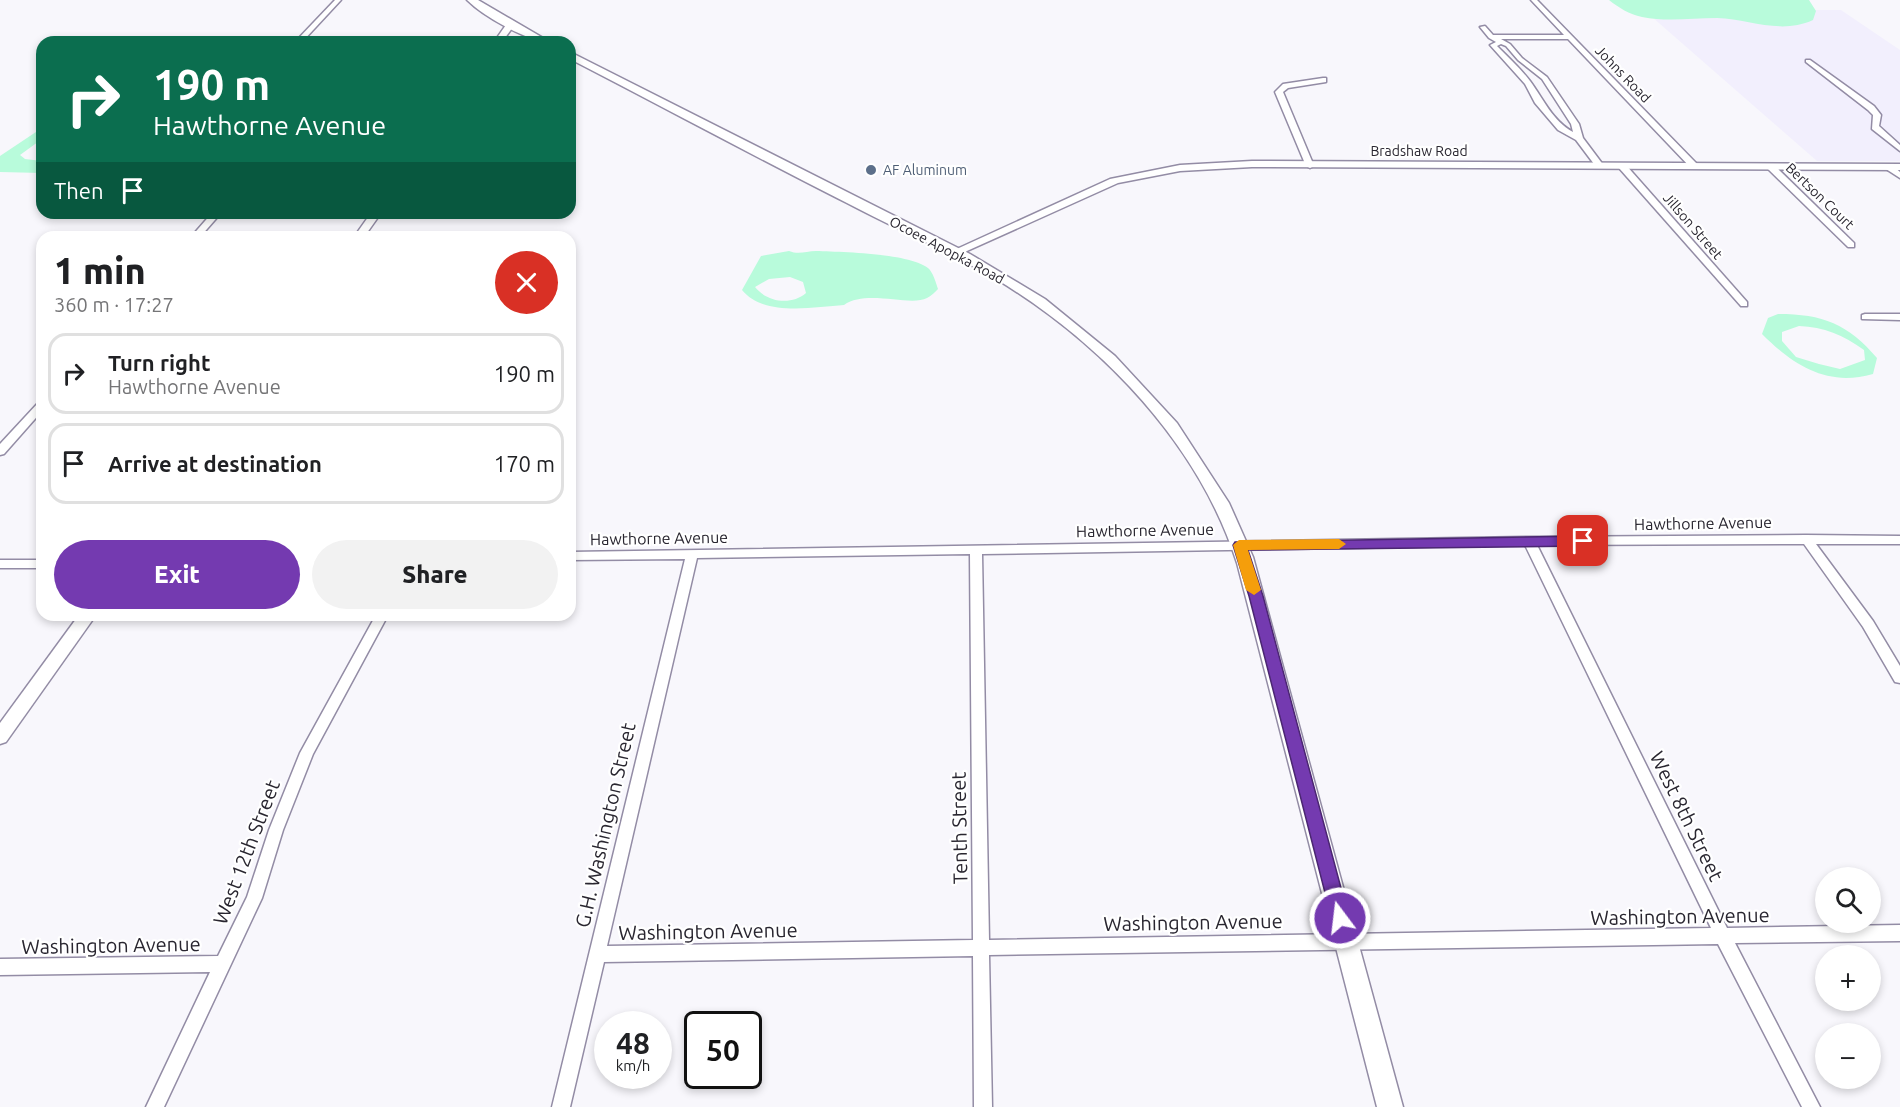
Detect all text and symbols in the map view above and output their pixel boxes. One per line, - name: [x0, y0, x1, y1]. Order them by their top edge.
- street label: Johns Road: [1592, 42, 1654, 106]
- icon: right: [54, 60, 132, 138]
- text: 190 m: [153, 61, 270, 108]
- text: Hawthorne Avenue: [153, 110, 386, 140]
- street label: Bradshaw Road: [1370, 143, 1468, 159]
- street label: Bertson Court: [1783, 160, 1858, 233]
- place label: AF Aluminum: [883, 162, 967, 178]
- marker: AF Aluminum: [864, 163, 878, 177]
- icon: arrive: [116, 174, 149, 207]
- text: Then: [54, 178, 104, 203]
- street label: Jillson Street: [1660, 190, 1726, 263]
- street label: Ocoee Apopka Road: [887, 213, 1007, 287]
- text: 1 min: [54, 250, 146, 291]
- button: close: [495, 251, 558, 314]
- text: 360 m · 17:27: [54, 293, 174, 316]
- text: Turn right: [108, 350, 210, 375]
- icon: right: [57, 357, 90, 390]
- text: 190 m: [494, 361, 555, 386]
- text: Hawthorne Avenue: [108, 375, 281, 398]
- icon: arrive: [57, 447, 90, 480]
- text: Arrive at destination: [108, 451, 322, 476]
- text: 170 m: [494, 451, 555, 476]
- street label: Hawthorne Avenue: [1634, 513, 1772, 533]
- pin: [1557, 515, 1608, 566]
- street label: Hawthorne Avenue: [1076, 520, 1214, 540]
- icon: arrive: [1566, 524, 1599, 557]
- street label: Hawthorne Avenue: [590, 528, 728, 548]
- button: Exit: [54, 540, 300, 609]
- button: Share: [312, 540, 558, 609]
- street label: G.H. Washington Street: [570, 720, 640, 930]
- street label: West 8th Street: [1646, 747, 1728, 885]
- street label: Tenth Street: [947, 772, 971, 884]
- street label: West 12th Street: [208, 777, 284, 927]
- map controls: [1815, 867, 1881, 1089]
- button: search: [1815, 867, 1881, 933]
- position arrow: [1308, 886, 1372, 950]
- street label: Washington Avenue: [1590, 903, 1770, 929]
- street label: Washington Avenue: [1103, 909, 1283, 935]
- street label: Washington Avenue: [618, 918, 798, 944]
- street label: Washington Avenue: [21, 932, 201, 958]
- button: +: [1815, 945, 1881, 1011]
- speed limit sign: 50: [684, 1011, 762, 1089]
- button: −: [1815, 1023, 1881, 1089]
- text: 48: [616, 1026, 650, 1060]
- text: km/h: [616, 1057, 650, 1074]

